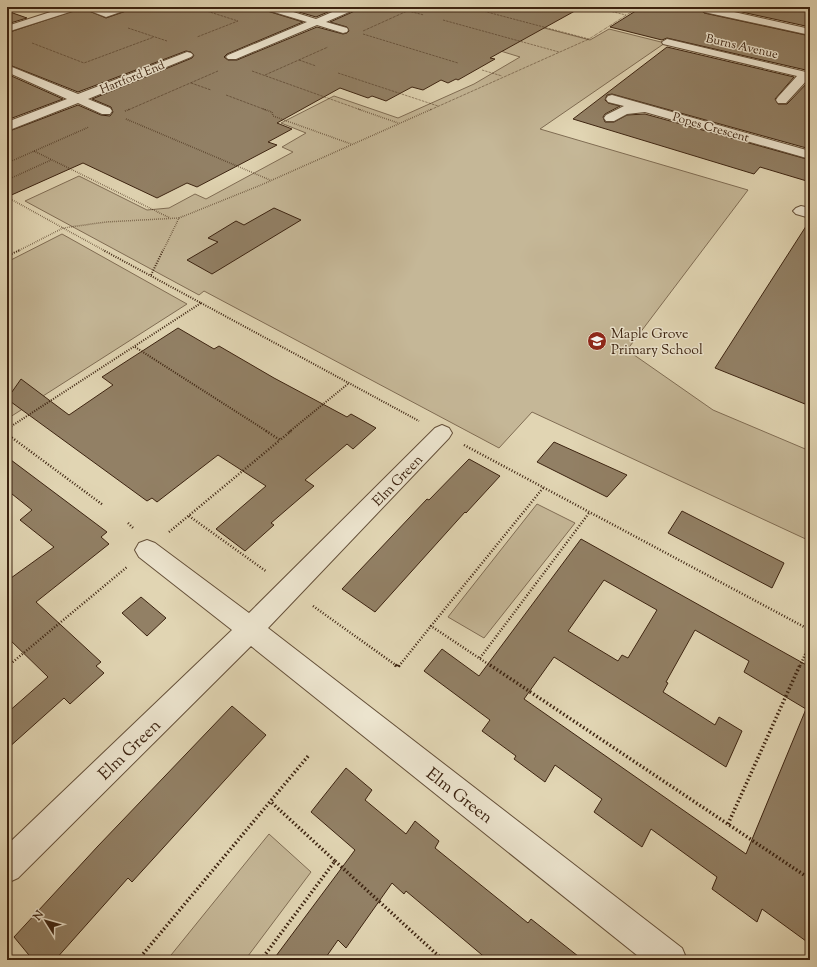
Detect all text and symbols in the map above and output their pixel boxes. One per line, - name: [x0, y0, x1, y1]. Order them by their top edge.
- street label: Burns Avenue: [704, 30, 780, 64]
- street label: Hartford End: [97, 57, 168, 99]
- street label: Popes Crescent: [670, 108, 751, 147]
- place label: Maple Grove Primary School: [611, 325, 703, 361]
- school or university icon: Maple Grove Primary School: [586, 330, 608, 352]
- street label: Elm Green: [369, 451, 428, 512]
- street label: Elm Green: [94, 714, 167, 786]
- street label: Elm Green: [420, 763, 497, 830]
- north arrow: [26, 901, 66, 941]
- text: N: [29, 907, 48, 925]

